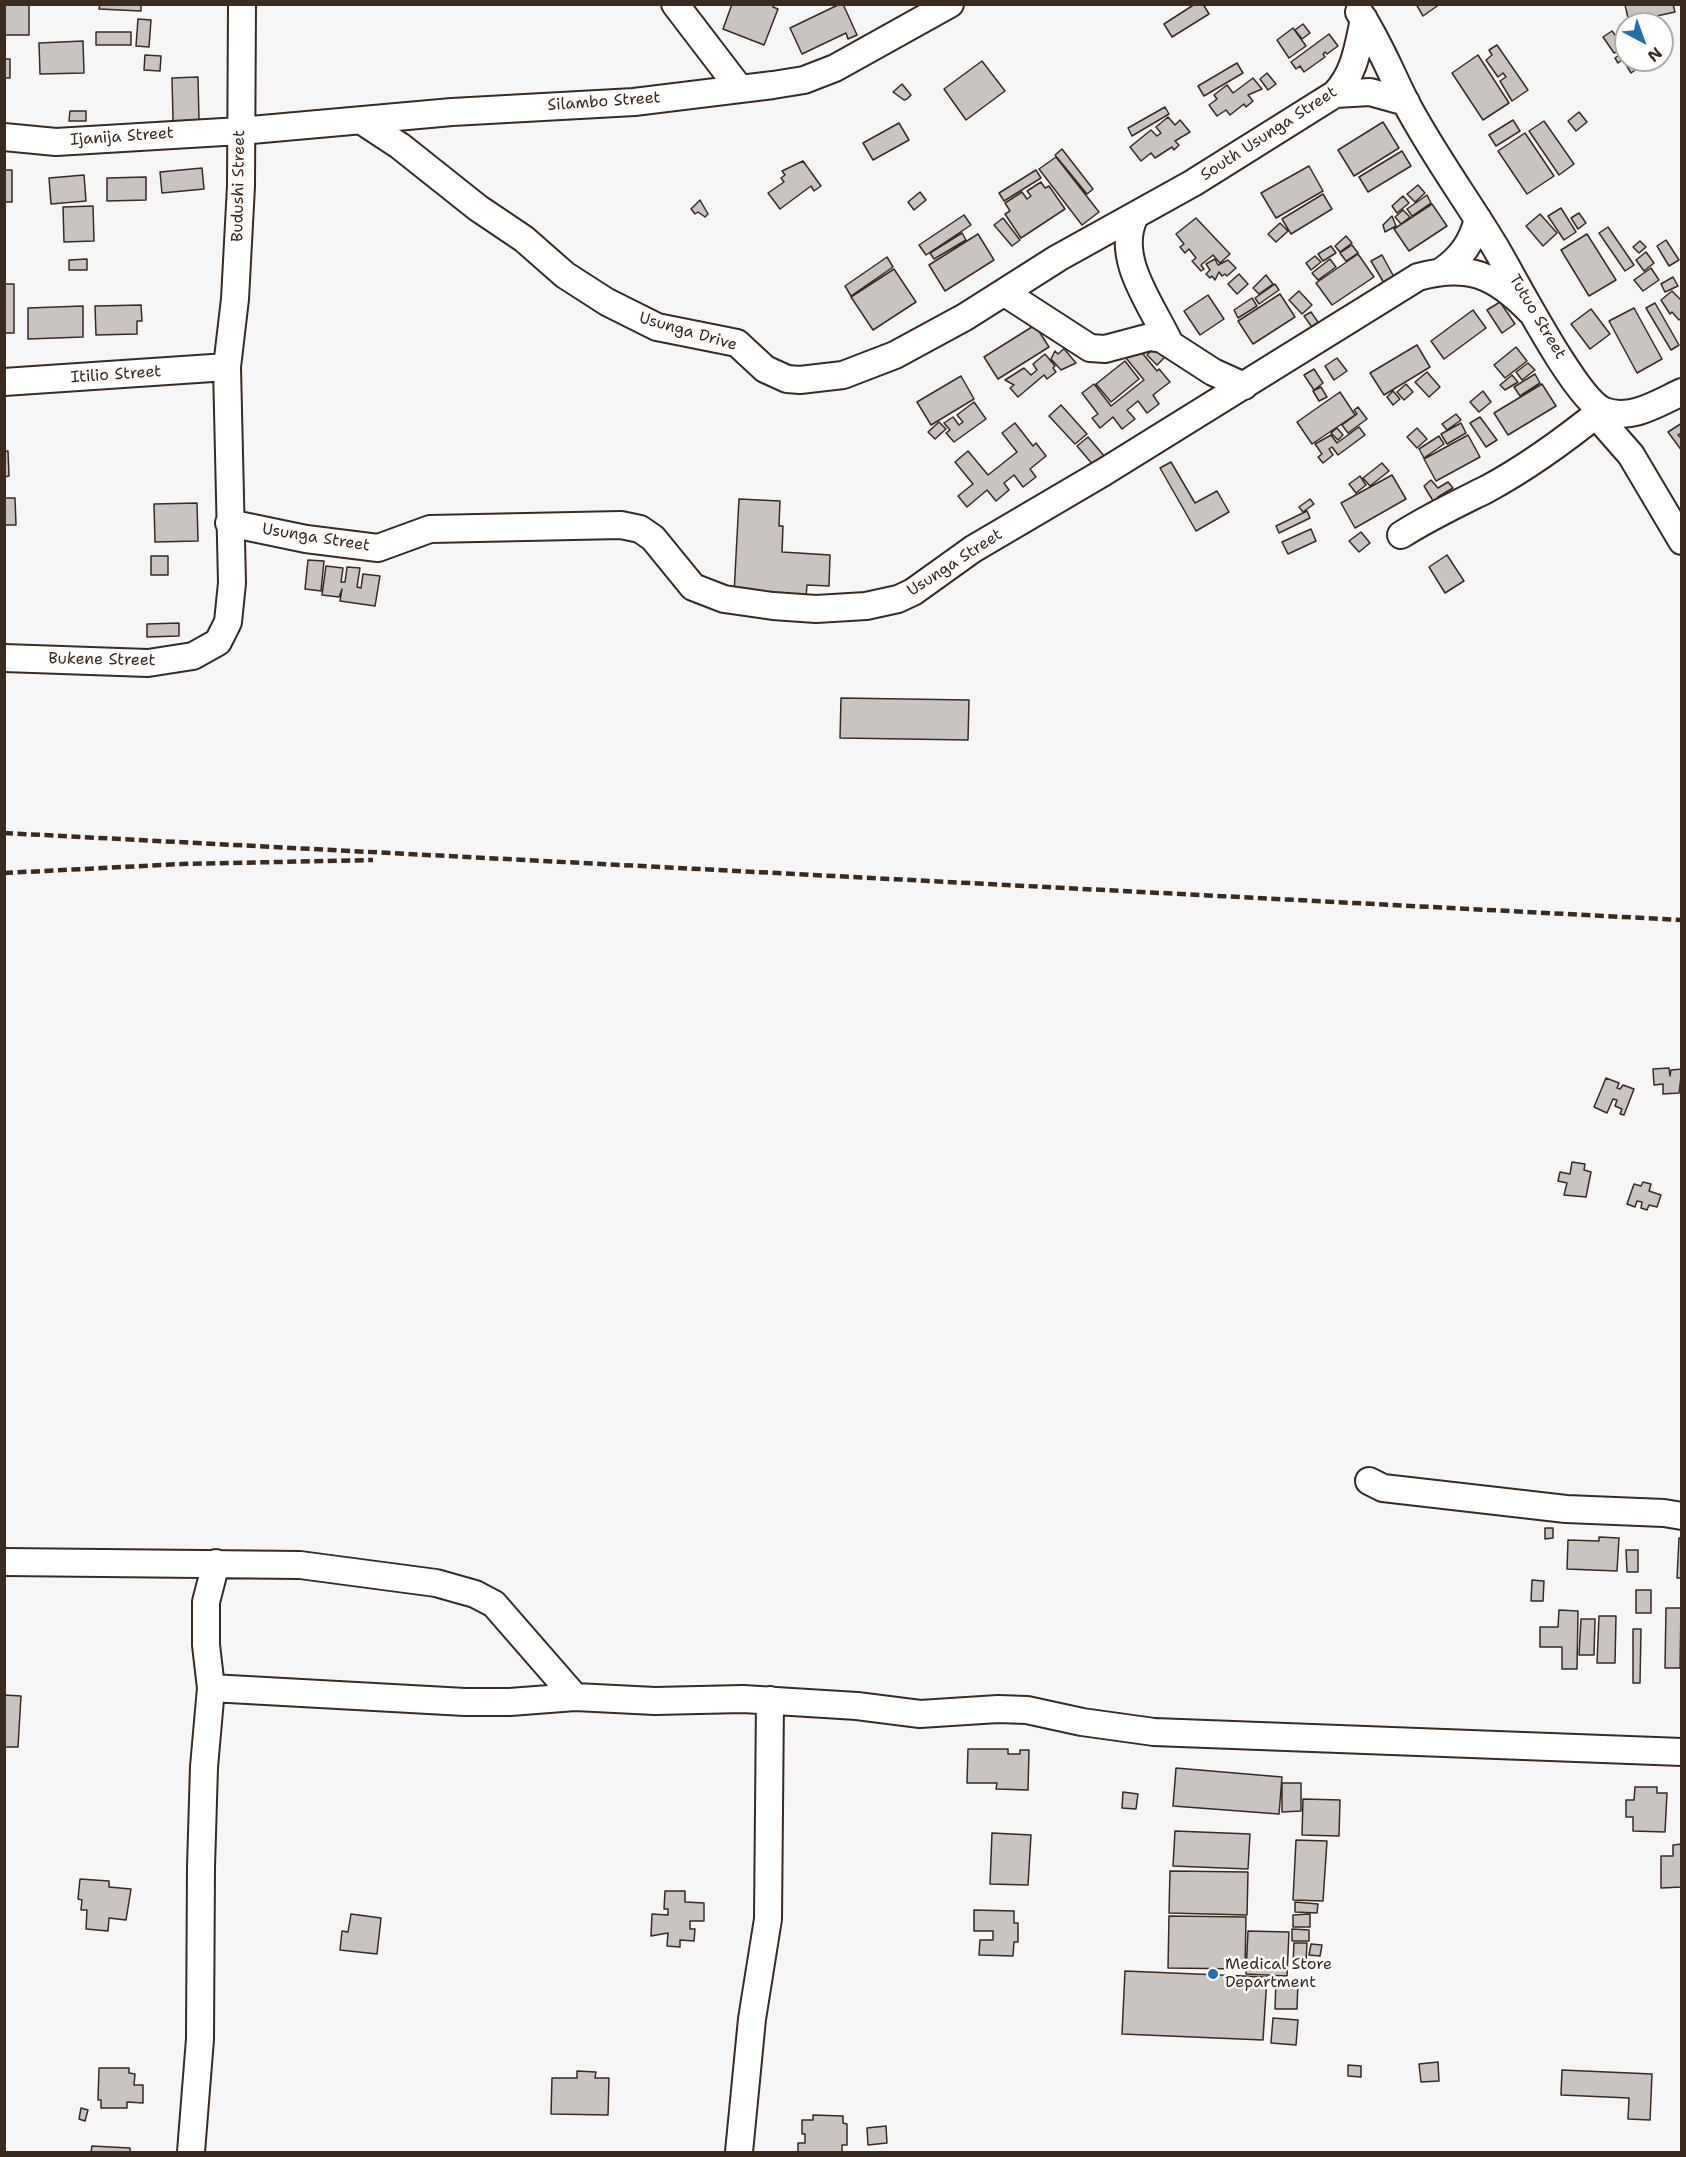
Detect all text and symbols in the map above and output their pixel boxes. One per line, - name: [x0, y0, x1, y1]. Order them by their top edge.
- north arrow: [1614, 12, 1674, 72]
- text: N: [1643, 42, 1667, 67]
- street label: South Usunga Street: [1197, 83, 1341, 185]
- street label: Silambo Street: [547, 88, 661, 116]
- street label: Ijanija Street: [70, 124, 174, 150]
- street label: Budushi Street: [228, 130, 250, 242]
- street label: Tutuo Street: [1504, 271, 1570, 363]
- street label: Usunga Drive: [637, 309, 739, 355]
- street label: Itilio Street: [70, 362, 162, 388]
- street label: Usunga Street: [261, 520, 371, 556]
- street label: Usunga Street: [904, 525, 1006, 601]
- street label: Bukene Street: [48, 649, 156, 671]
- place label: Medical Store Department: [1225, 1955, 1332, 1993]
- marker: Medical Store Department: [1206, 1967, 1220, 1981]

